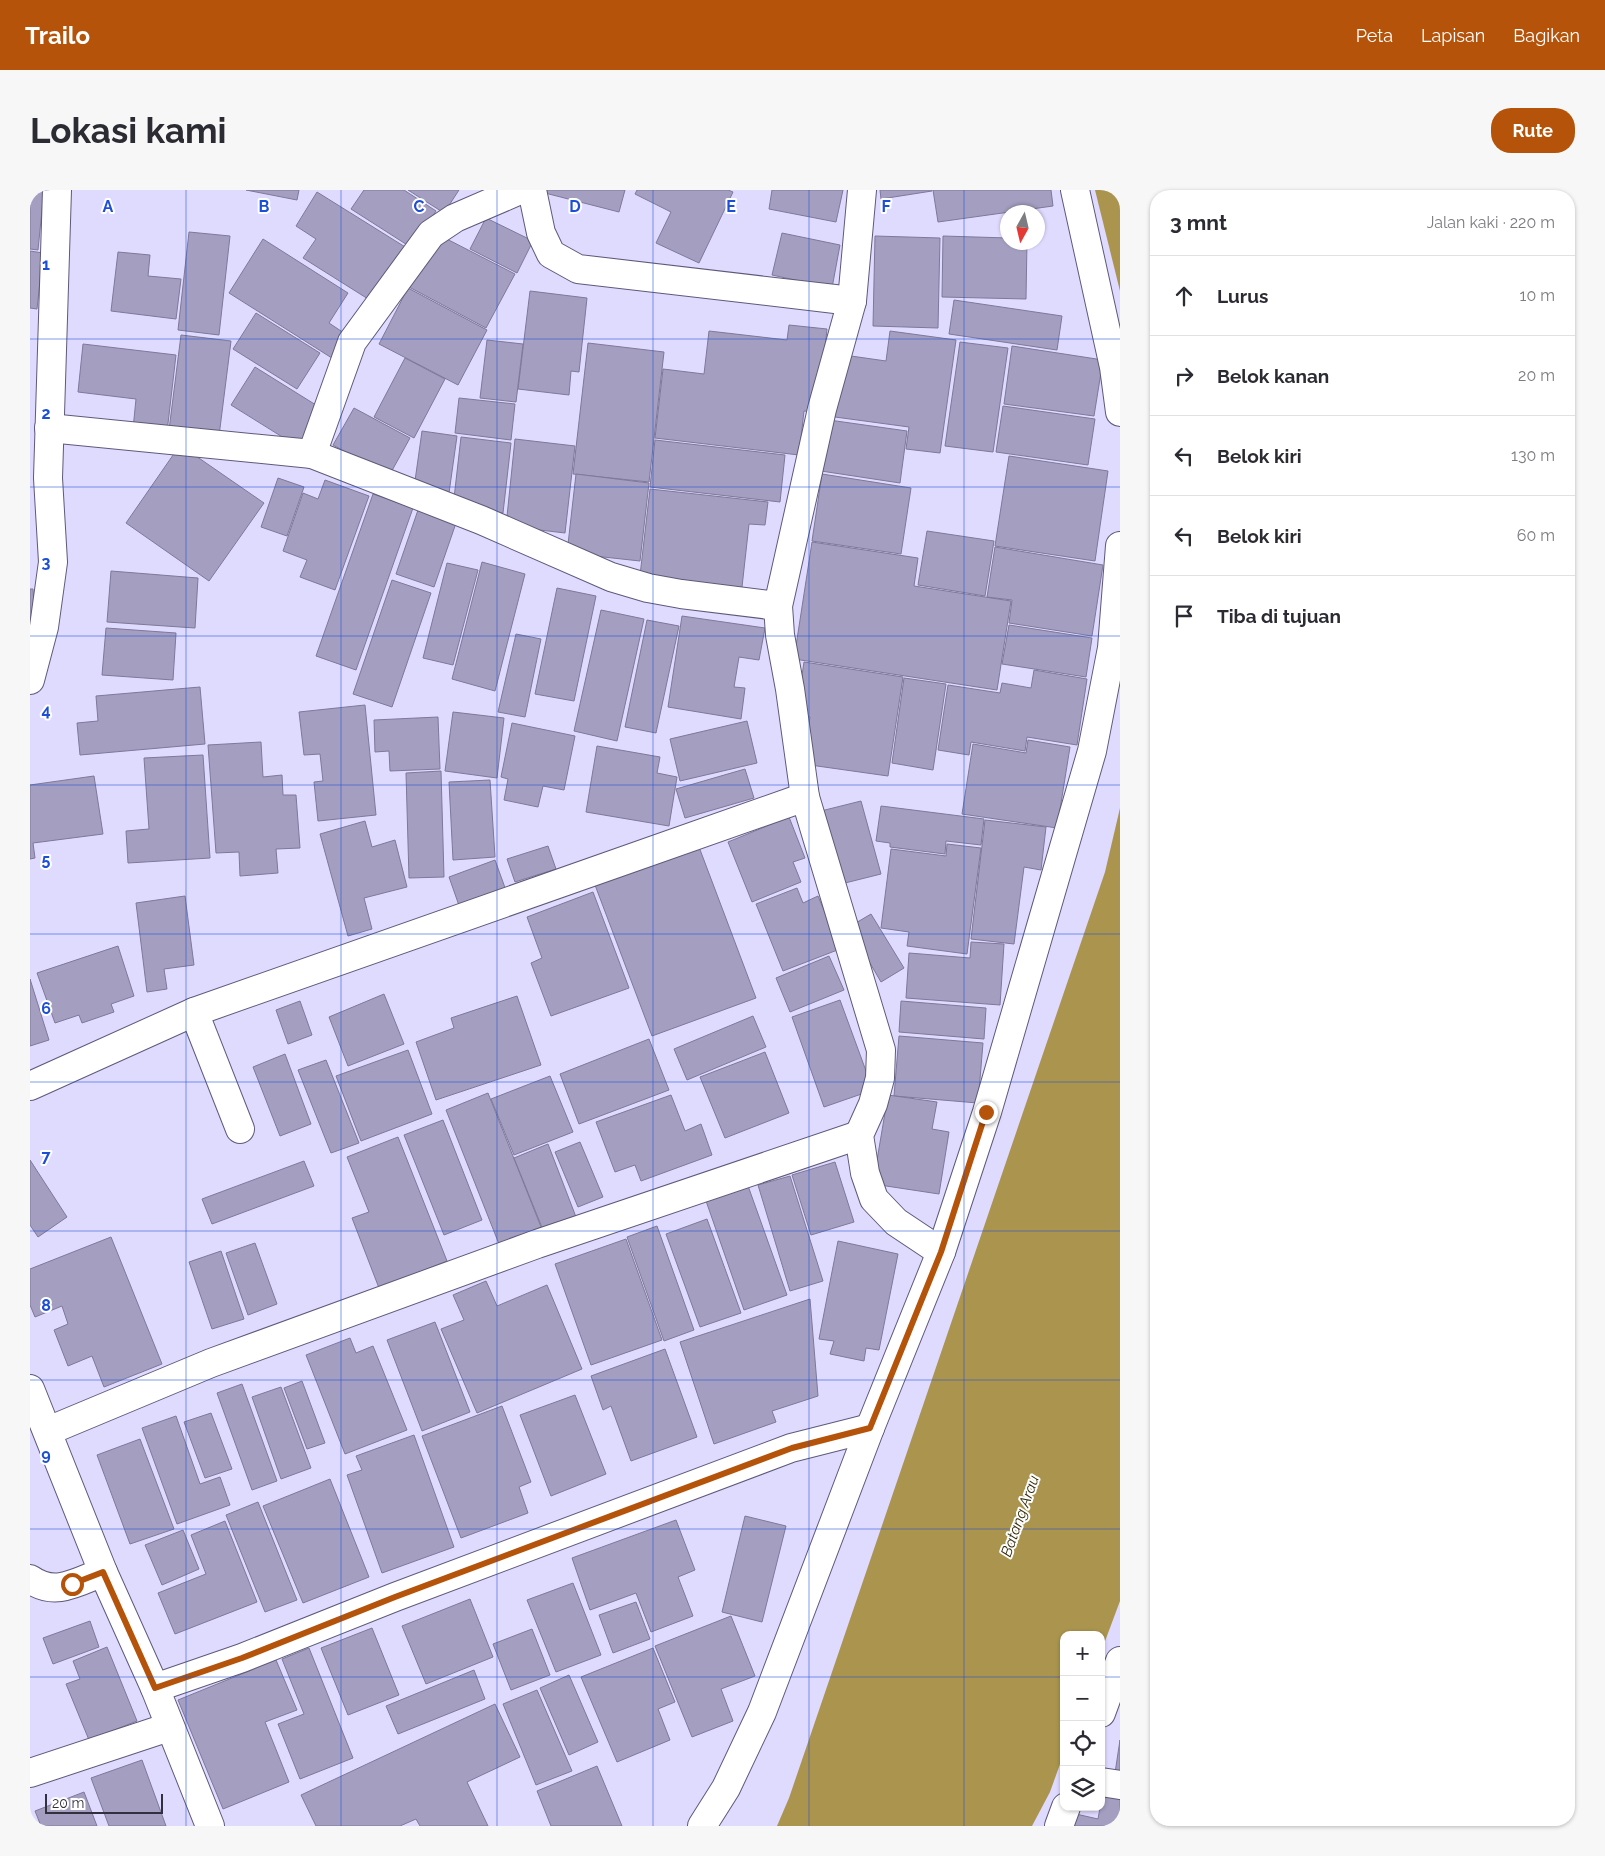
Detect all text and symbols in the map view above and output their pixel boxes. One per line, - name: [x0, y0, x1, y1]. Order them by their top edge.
- text: Trailo: [25, 21, 90, 50]
- text: Peta: [1356, 25, 1393, 46]
- text: Lapisan: [1421, 25, 1485, 46]
- text: Bagikan: [1513, 25, 1580, 46]
- button: Rute: [1491, 108, 1575, 153]
- text: Lokasi kami: [30, 110, 227, 151]
- text: A: [103, 197, 114, 216]
- text: B: [259, 197, 270, 216]
- text: C: [414, 197, 425, 216]
- text: D: [569, 197, 581, 216]
- text: E: [726, 197, 736, 216]
- text: F: [881, 197, 891, 216]
- north arrow: [1000, 205, 1045, 250]
- text: 3 mnt: [1170, 210, 1227, 235]
- text: Jalan kaki · 220 m: [1427, 213, 1555, 232]
- text: 1: [42, 255, 50, 274]
- icon: ahead: [1170, 282, 1198, 310]
- text: Lurus: [1217, 285, 1268, 307]
- text: 10 m: [1520, 286, 1555, 305]
- icon: right: [1170, 362, 1198, 390]
- text: Belok kanan: [1217, 365, 1329, 387]
- text: 20 m: [1518, 366, 1555, 385]
- text: 2: [41, 404, 51, 423]
- icon: left: [1170, 442, 1198, 470]
- text: Belok kiri: [1217, 445, 1302, 467]
- text: 130 m: [1511, 446, 1555, 465]
- icon: left: [1170, 522, 1198, 550]
- text: Belok kiri: [1217, 525, 1302, 547]
- text: 60 m: [1517, 526, 1555, 545]
- text: 3: [42, 553, 51, 572]
- icon: arrive: [1170, 602, 1198, 630]
- text: Tiba di tujuan: [1217, 605, 1341, 627]
- text: 4: [41, 701, 51, 720]
- text: 5: [42, 850, 51, 869]
- text: 6: [41, 999, 51, 1018]
- route end: [975, 1101, 998, 1124]
- text: 7: [42, 1147, 51, 1166]
- text: 8: [41, 1296, 51, 1315]
- text: 9: [41, 1445, 51, 1464]
- water label: Batang Arau: [997, 1473, 1043, 1559]
- route start: [61, 1573, 84, 1596]
- map controls: [1060, 1631, 1105, 1811]
- button: +: [1060, 1631, 1105, 1676]
- button: −: [1060, 1676, 1105, 1721]
- button: locate: [1060, 1721, 1105, 1766]
- button: layers: [1060, 1766, 1105, 1811]
- scale bar: [45, 1791, 162, 1814]
- text: 20 m: [52, 1795, 84, 1811]

